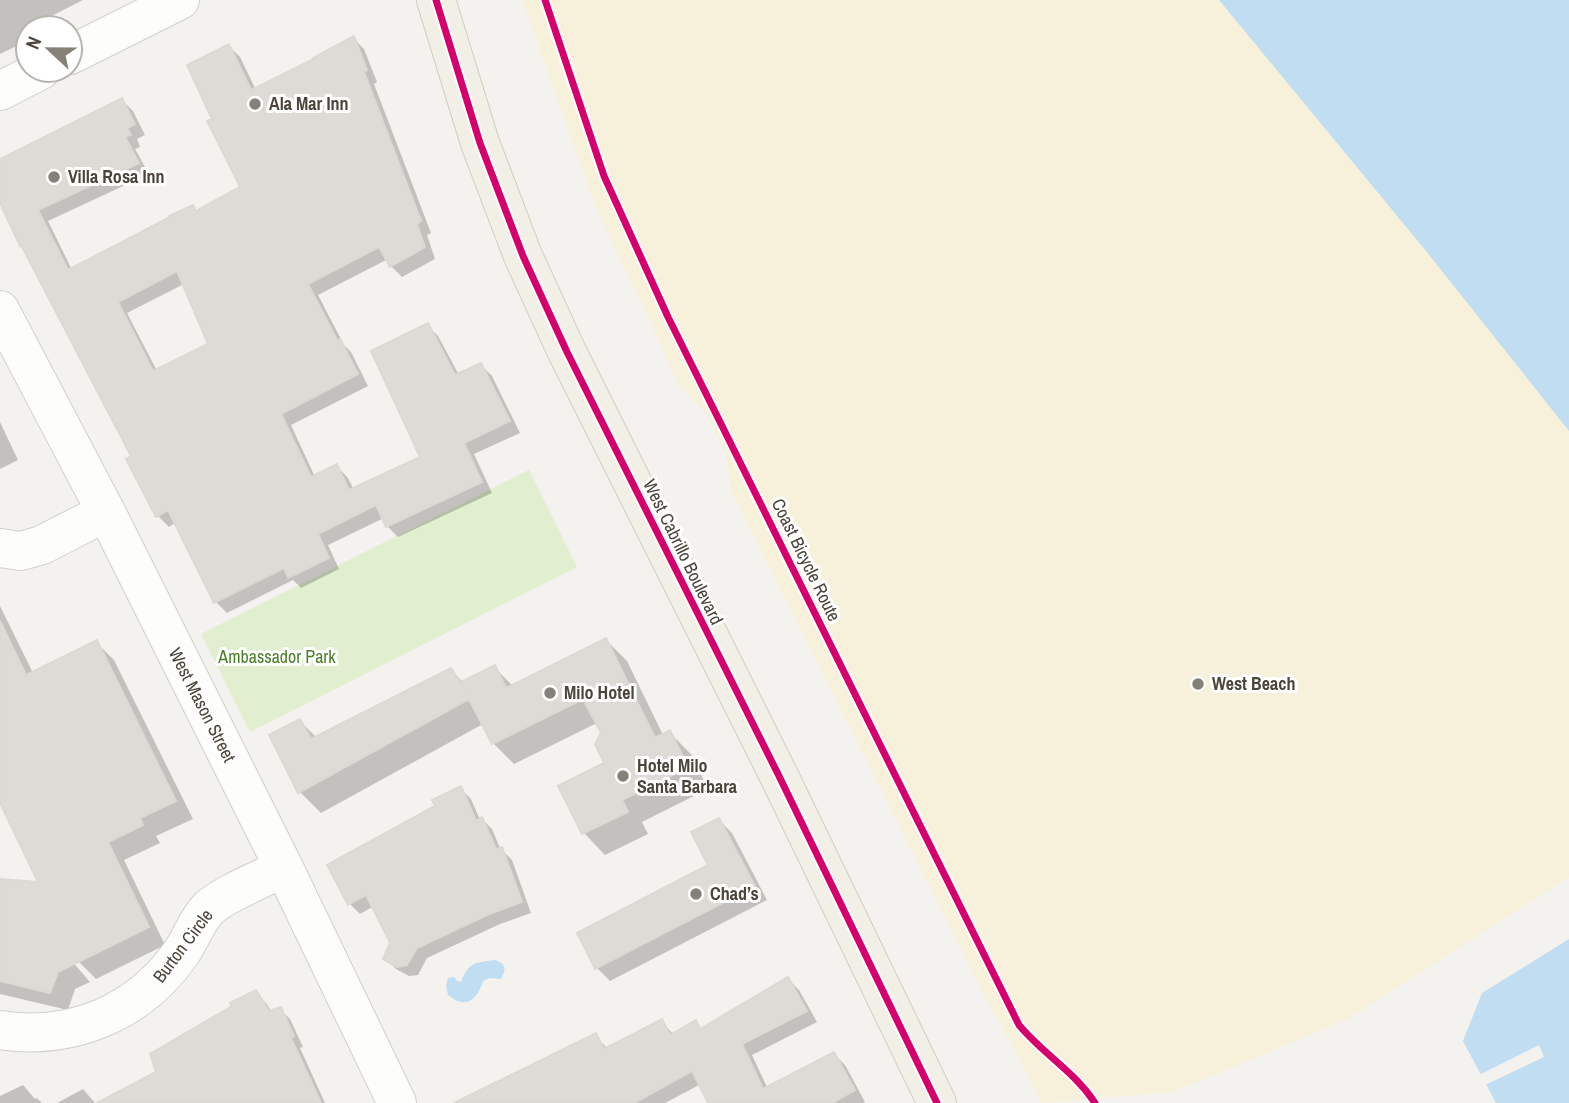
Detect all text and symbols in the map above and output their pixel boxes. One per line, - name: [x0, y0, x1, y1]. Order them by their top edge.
- north arrow: [14, 14, 84, 84]
- text: N: [19, 33, 47, 53]
- place label: Ala Mar Inn: [269, 91, 349, 116]
- marker: Ala Mar Inn: [247, 96, 263, 112]
- place label: Villa Rosa Inn: [68, 164, 165, 189]
- marker: Villa Rosa Inn: [46, 169, 62, 185]
- street label: West Cabrillo Boulevard: [637, 475, 730, 629]
- street label: Coast Bicycle Route: [766, 494, 847, 625]
- street label: West Mason Street: [163, 643, 242, 766]
- park label: Ambassador Park: [217, 644, 336, 669]
- place label: West Beach: [1212, 671, 1295, 696]
- marker: West Beach: [1190, 676, 1206, 692]
- place label: Milo Hotel: [564, 680, 635, 705]
- marker: Milo Hotel: [542, 685, 558, 701]
- place label: Hotel Milo Santa Barbara: [637, 753, 738, 799]
- marker: Hotel Milo Santa Barbara: [615, 768, 631, 784]
- place label: Chad’s: [710, 881, 759, 906]
- marker: Chad’s: [688, 886, 704, 902]
- street label: Burton Circle: [147, 904, 219, 988]

